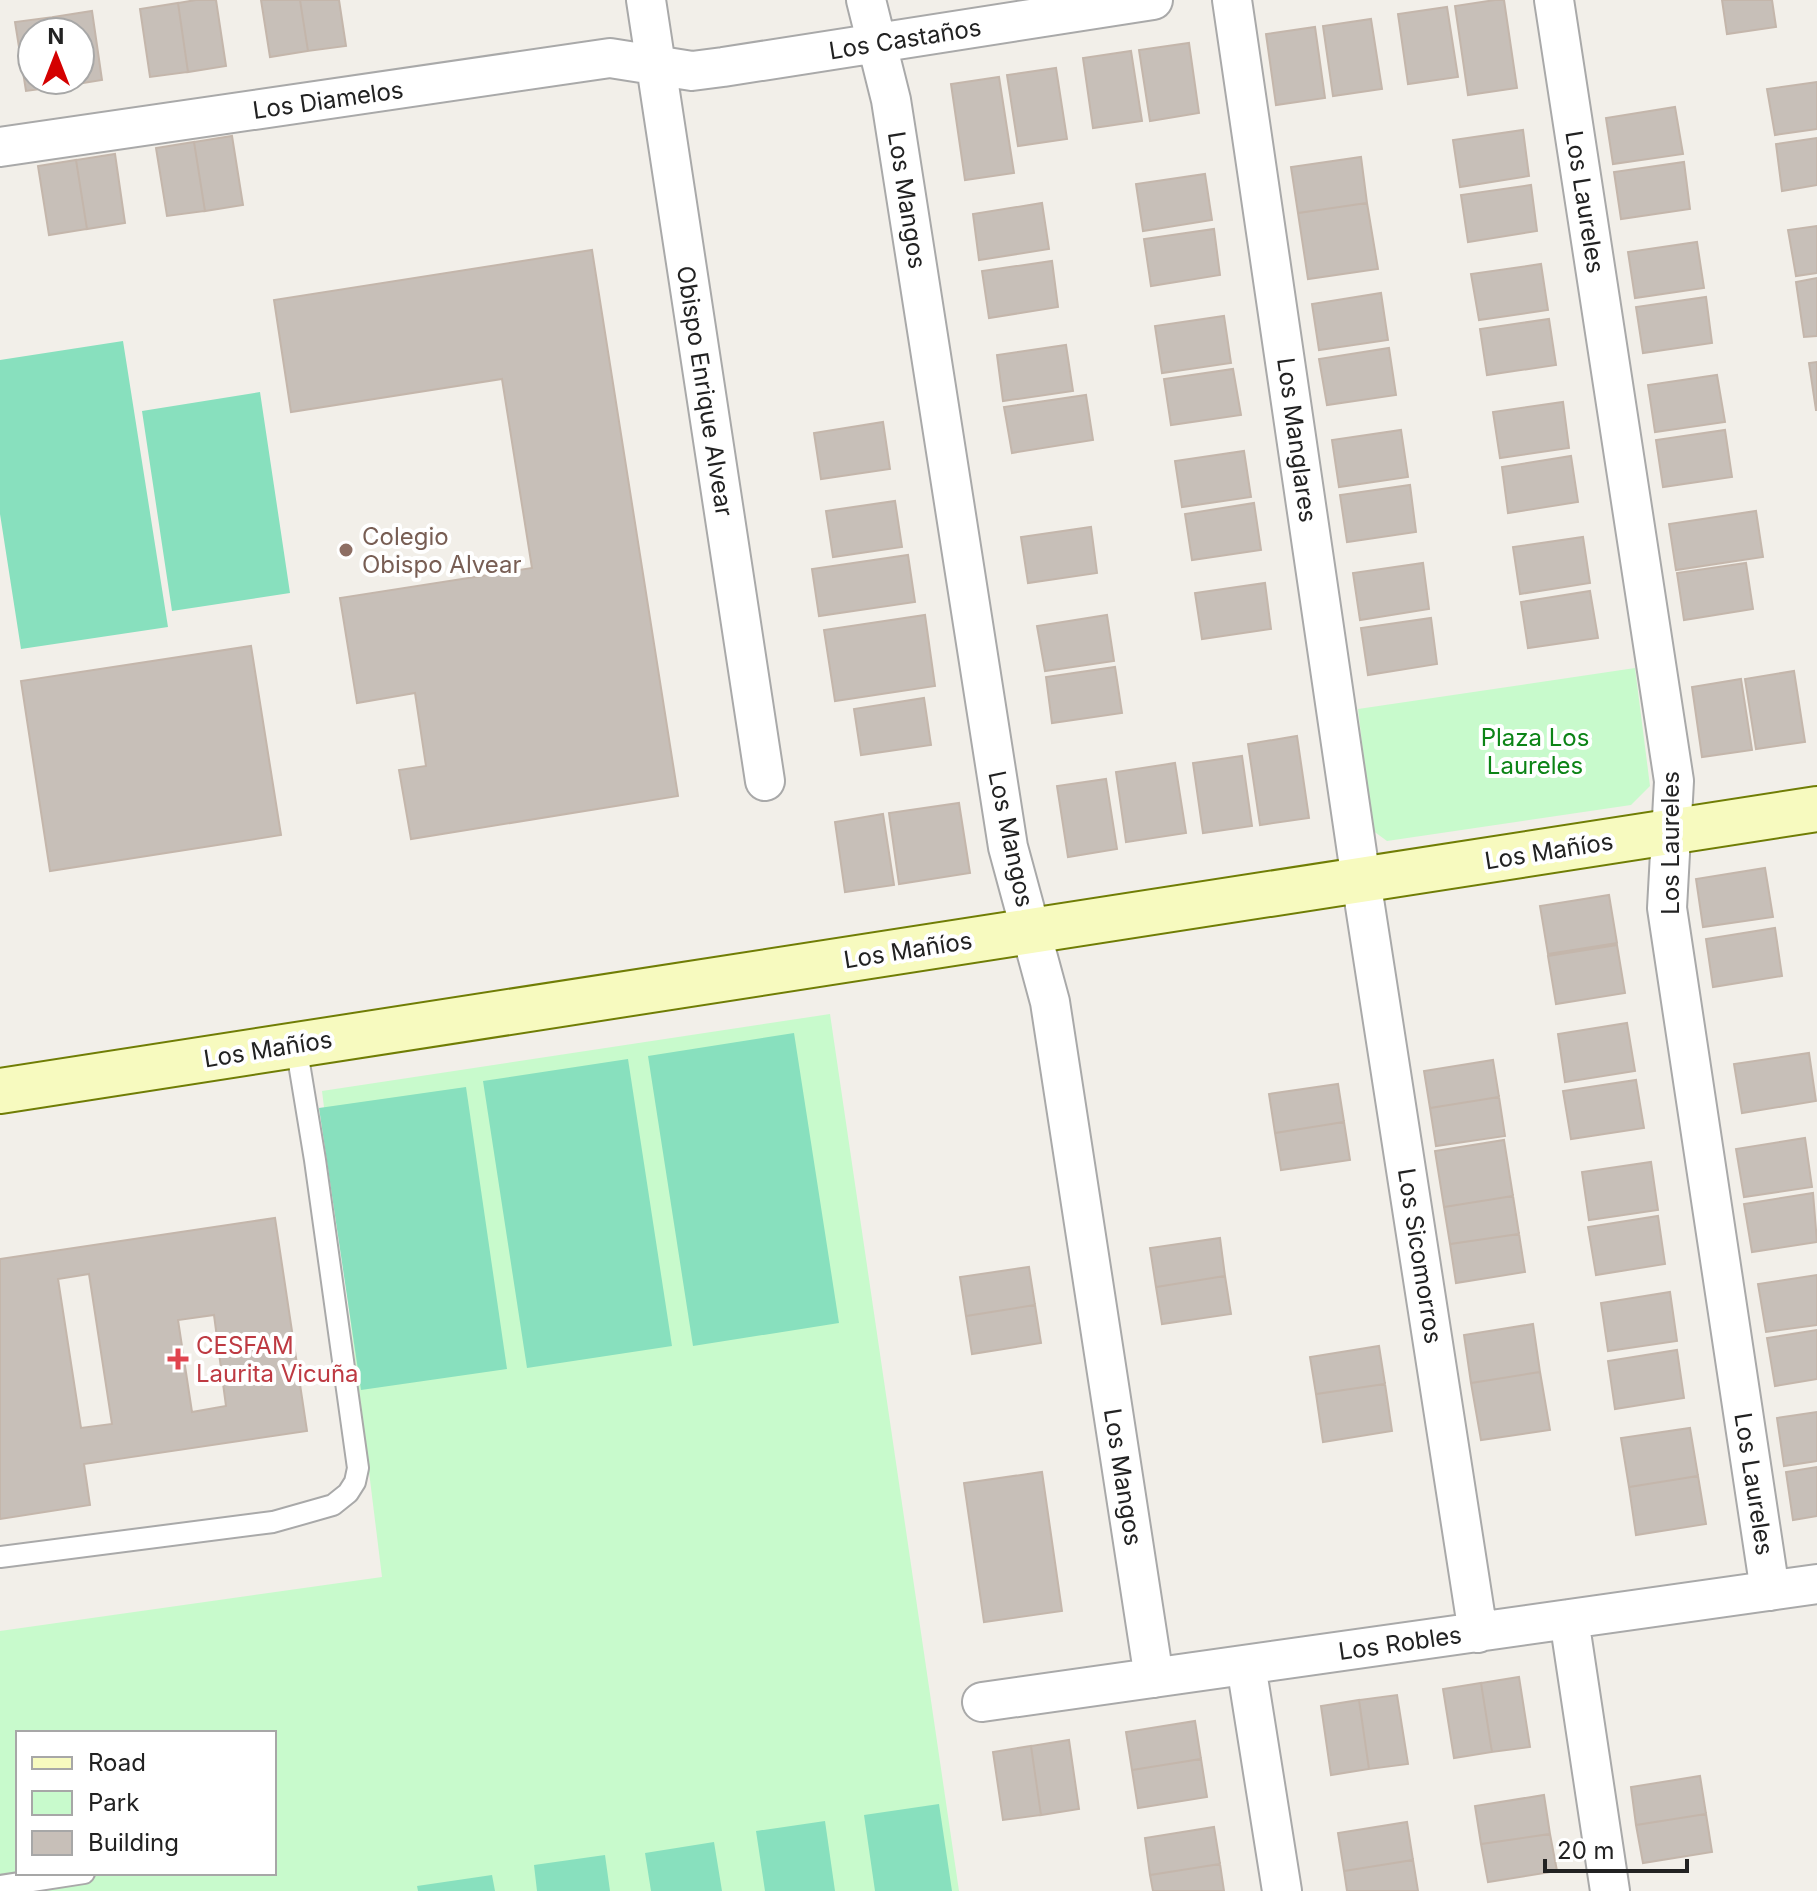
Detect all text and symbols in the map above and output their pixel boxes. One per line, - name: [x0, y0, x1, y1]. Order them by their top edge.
- street label: Los Castaños: [827, 13, 983, 65]
- north arrow: [16, 16, 96, 96]
- text: N: [48, 23, 64, 49]
- street label: Los Diamelos: [251, 75, 405, 125]
- street label: Los Mangos: [882, 129, 932, 271]
- street label: Los Laureles: [1559, 129, 1611, 275]
- street label: Obispo Enrique Alvear: [671, 264, 739, 518]
- street label: Los Manglares: [1271, 356, 1323, 524]
- place label: Colegio Obispo Alvear: [362, 522, 522, 579]
- marker: Colegio Obispo Alvear: [337, 541, 355, 559]
- park label: Plaza Los Laureles: [1481, 723, 1589, 780]
- street label: Los Mangos: [982, 768, 1040, 910]
- street label: Los Laureles: [1656, 771, 1685, 915]
- street label: Los Mañíos: [1483, 827, 1615, 875]
- street label: Los Mañíos: [842, 926, 974, 974]
- street label: Los Mañíos: [202, 1025, 334, 1073]
- street label: Los Sicomorros: [1392, 1166, 1448, 1346]
- place label: CESFAM Laurita Vicuña: [196, 1331, 359, 1388]
- marker: CESFAM Laurita Vicuña: [167, 1348, 189, 1370]
- street label: Los Mangos: [1098, 1406, 1148, 1548]
- street label: Los Laureles: [1728, 1411, 1780, 1557]
- street label: Los Robles: [1337, 1620, 1463, 1666]
- legend: [16, 1731, 276, 1875]
- text: Road: [88, 1748, 146, 1777]
- text: Park: [88, 1788, 139, 1817]
- scale bar: [1545, 1823, 1687, 1873]
- text: Building: [88, 1828, 179, 1857]
- text: 20 m: [1557, 1836, 1615, 1865]

